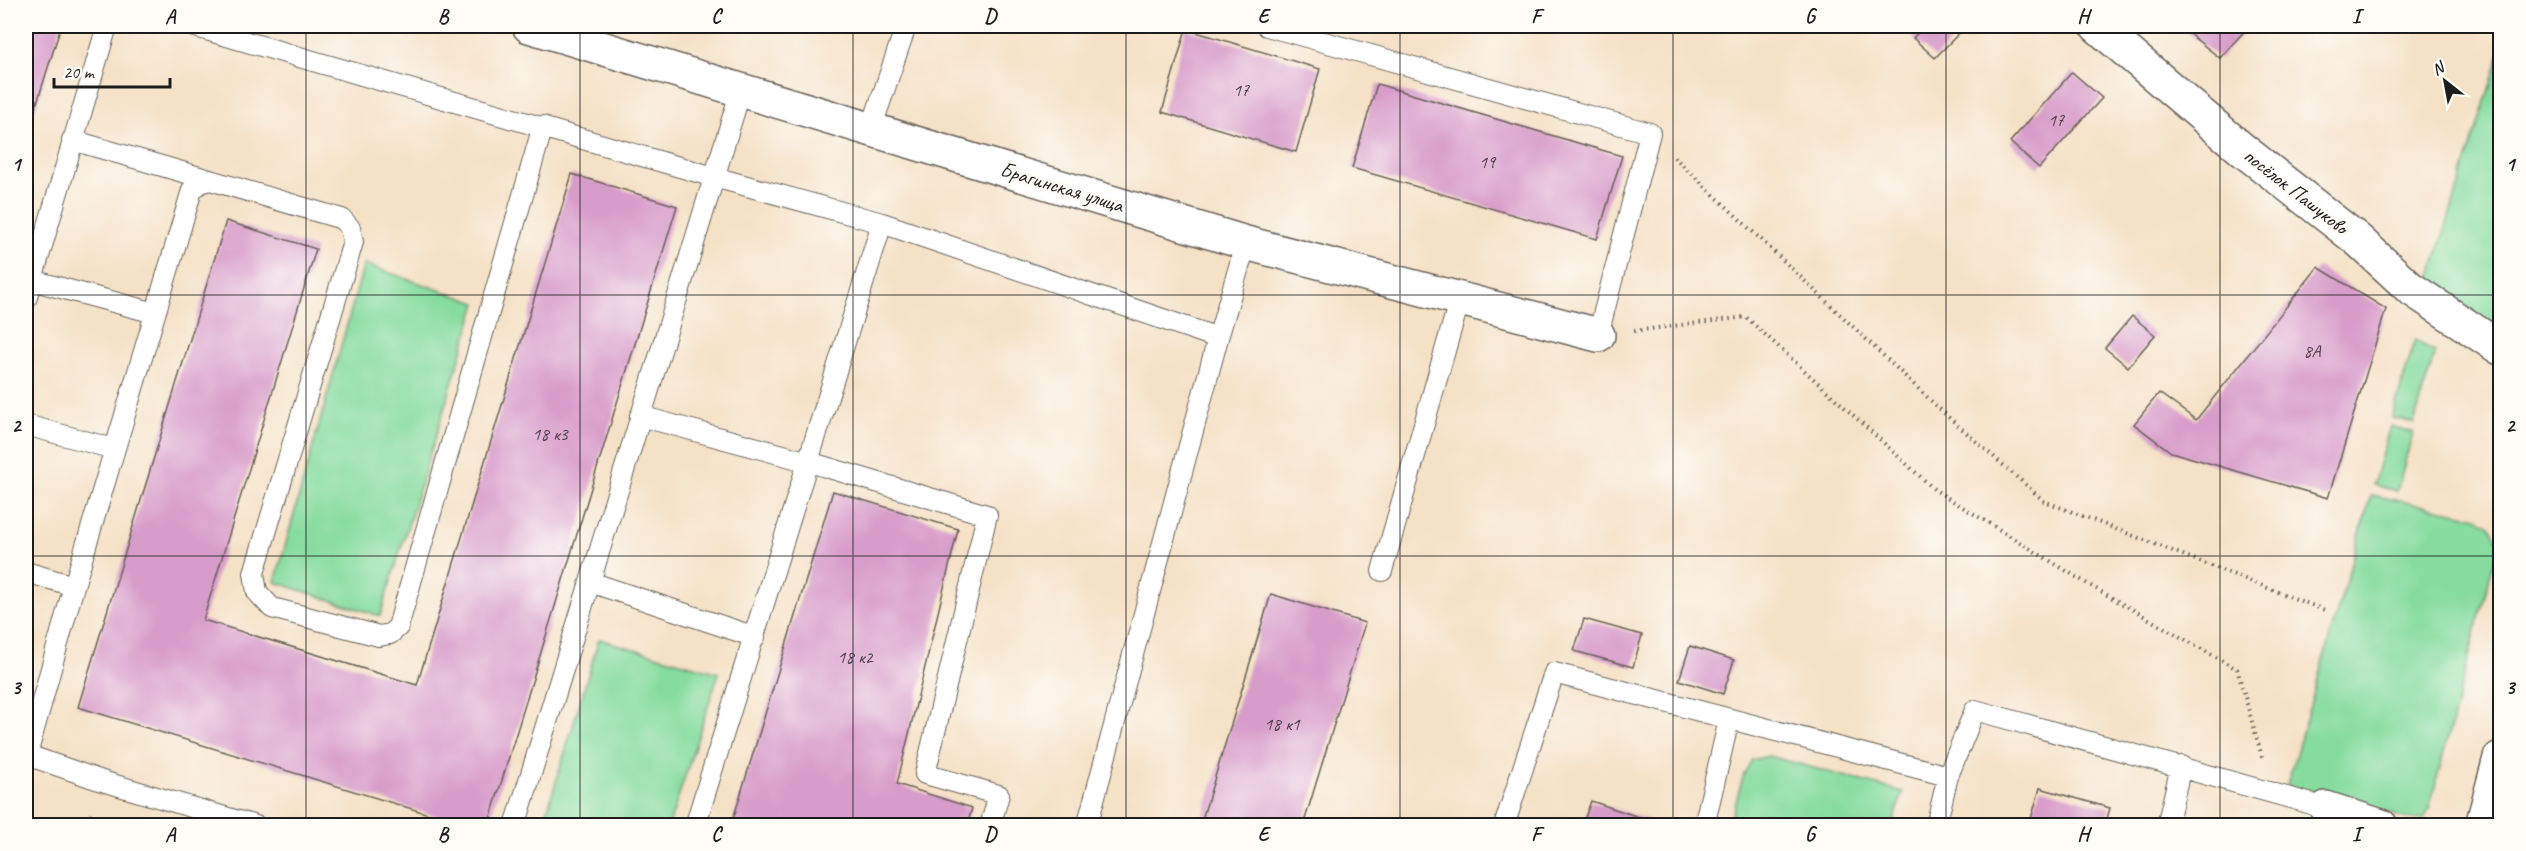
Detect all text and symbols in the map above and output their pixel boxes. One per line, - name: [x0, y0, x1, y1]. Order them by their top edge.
- text: A: [165, 4, 177, 29]
- text: B: [438, 4, 450, 29]
- text: C: [711, 4, 723, 29]
- text: D: [984, 4, 998, 29]
- text: E: [1258, 4, 1272, 29]
- text: F: [1531, 4, 1545, 29]
- text: G: [1805, 4, 1818, 29]
- text: H: [2077, 4, 2092, 29]
- text: I: [2352, 4, 2365, 29]
- scale bar: [54, 51, 170, 89]
- north arrow: [2415, 51, 2475, 111]
- text: N: [2428, 56, 2450, 80]
- text: 20 m: [63, 61, 96, 83]
- house number: 17: [1233, 79, 1250, 101]
- house number: 17: [2048, 109, 2065, 131]
- street label: посёлок Пашуково: [2239, 142, 2355, 241]
- house number: 19: [1479, 151, 1497, 173]
- text: 1: [12, 152, 23, 177]
- text: 1: [2506, 152, 2517, 177]
- street label: Брагинская улица: [997, 156, 1128, 219]
- house number: 8А: [2303, 340, 2322, 362]
- text: 2: [12, 413, 23, 438]
- text: 2: [2506, 413, 2517, 438]
- house number: 18 к3: [532, 423, 570, 445]
- house number: 18 к2: [837, 646, 875, 668]
- text: 3: [12, 675, 23, 700]
- text: 3: [2506, 675, 2517, 700]
- house number: 18 к1: [1264, 713, 1301, 735]
- text: A: [165, 822, 177, 847]
- text: B: [438, 822, 450, 847]
- text: C: [711, 822, 723, 847]
- text: D: [984, 822, 998, 847]
- text: E: [1258, 822, 1272, 847]
- text: F: [1531, 822, 1545, 847]
- text: G: [1805, 822, 1818, 847]
- text: H: [2077, 822, 2092, 847]
- text: I: [2352, 822, 2365, 847]

